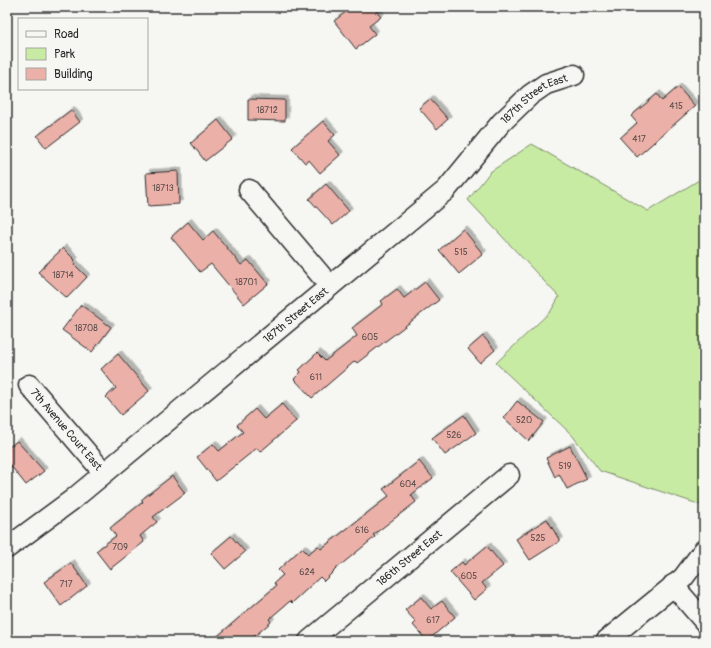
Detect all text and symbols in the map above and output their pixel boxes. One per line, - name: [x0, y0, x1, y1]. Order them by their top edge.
- legend: [18, 18, 148, 90]
- text: Road: [54, 27, 79, 42]
- text: Park: [54, 47, 75, 62]
- text: Building: [54, 67, 93, 82]
- street label: 187th Street East: [498, 71, 570, 127]
- house number: 415: [669, 101, 683, 112]
- house number: 18712: [256, 105, 278, 116]
- house number: 417: [632, 134, 646, 145]
- house number: 18713: [152, 183, 174, 194]
- house number: 515: [454, 247, 468, 258]
- house number: 18714: [52, 270, 75, 281]
- house number: 18701: [235, 277, 257, 288]
- street label: 187th Street East: [261, 284, 331, 346]
- house number: 18708: [74, 323, 98, 334]
- house number: 605: [362, 332, 378, 343]
- house number: 611: [310, 372, 322, 383]
- street label: 7th Avenue Court East: [28, 386, 105, 473]
- house number: 520: [516, 415, 532, 426]
- house number: 526: [446, 430, 462, 441]
- house number: 519: [558, 461, 572, 472]
- house number: 604: [400, 479, 417, 490]
- house number: 616: [355, 525, 369, 536]
- street label: 186th Street East: [374, 527, 445, 589]
- house number: 525: [531, 533, 546, 544]
- house number: 709: [112, 542, 128, 553]
- house number: 624: [299, 567, 316, 578]
- house number: 605: [461, 571, 477, 582]
- house number: 717: [59, 579, 73, 590]
- house number: 617: [426, 615, 440, 626]

